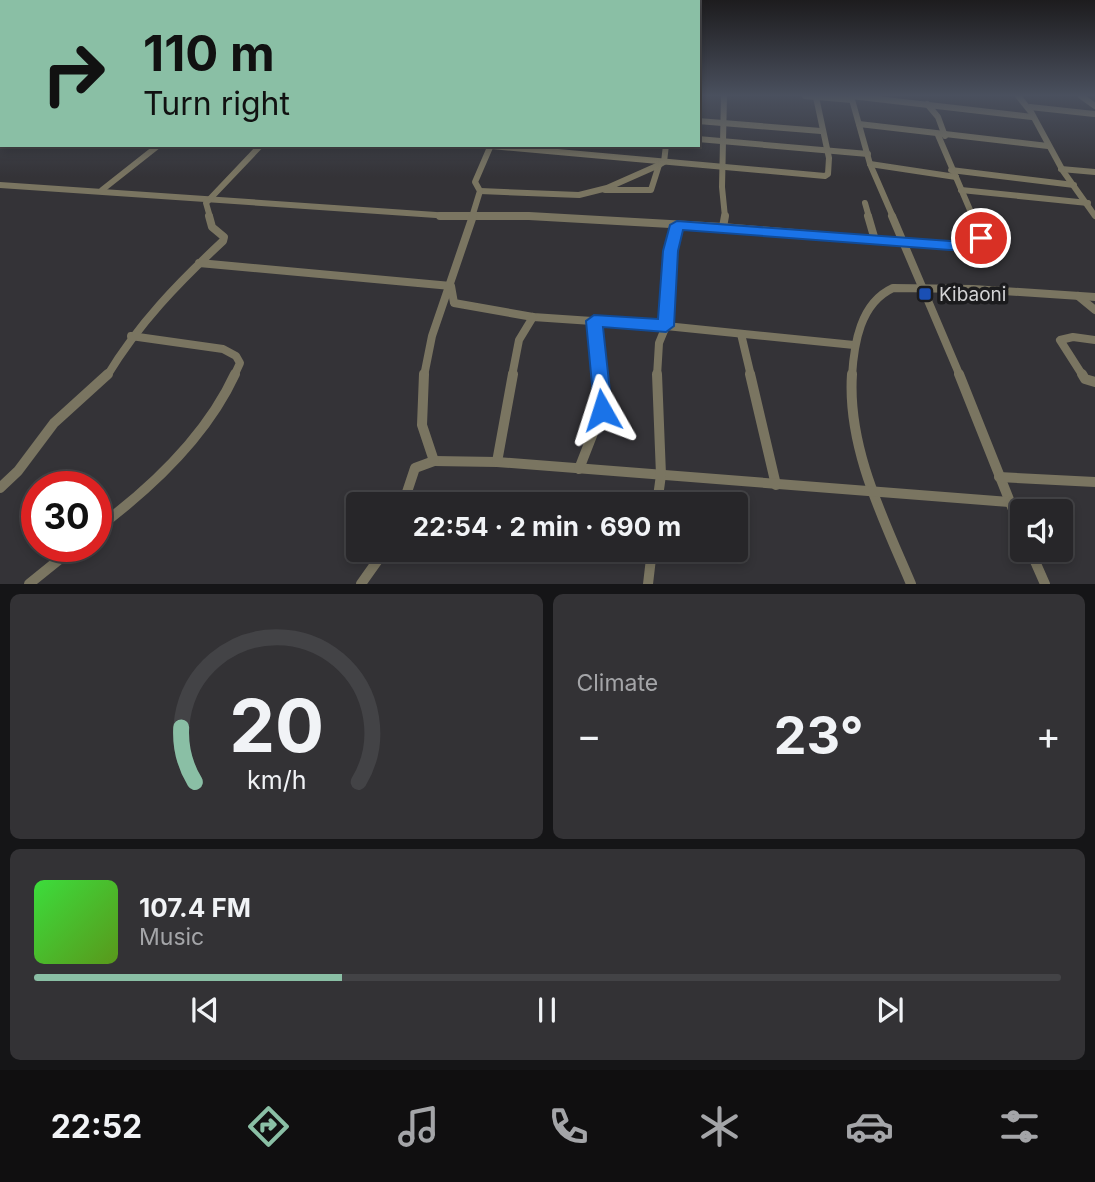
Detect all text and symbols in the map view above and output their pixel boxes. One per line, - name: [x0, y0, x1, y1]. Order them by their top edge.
- text: 110 m: [143, 24, 275, 83]
- icon: right: [28, 28, 119, 119]
- text: Turn right: [143, 84, 290, 123]
- pin: [951, 208, 1011, 268]
- icon: arrive: [962, 219, 1000, 257]
- place label: Kibaoni: [939, 283, 1006, 306]
- marker: Kibaoni: [917, 286, 933, 302]
- position arrow: [565, 373, 639, 447]
- speed limit sign: 30: [21, 471, 112, 562]
- map controls: [1010, 499, 1073, 562]
- button: sound: [1010, 499, 1073, 562]
- text: 22:54 · 2 min · 690 m: [413, 511, 681, 542]
- text: Climate: [577, 669, 658, 697]
- text: 20: [229, 682, 324, 771]
- text: 23°: [774, 704, 864, 767]
- text: −: [577, 712, 602, 758]
- text: +: [1036, 712, 1061, 758]
- text: km/h: [247, 765, 306, 795]
- text: 107.4 FM: [139, 892, 251, 923]
- text: Music: [139, 923, 204, 951]
- icon: previous: [186, 991, 224, 1029]
- icon: pause: [528, 991, 566, 1029]
- icon: next: [871, 991, 909, 1029]
- icon: directions: [244, 1102, 293, 1151]
- icon: music: [394, 1102, 443, 1151]
- icon: phone: [544, 1102, 593, 1151]
- icon: climate: [695, 1102, 744, 1151]
- icon: car: [845, 1102, 894, 1151]
- icon: filters: [995, 1102, 1044, 1151]
- text: 22:52: [51, 1107, 142, 1146]

